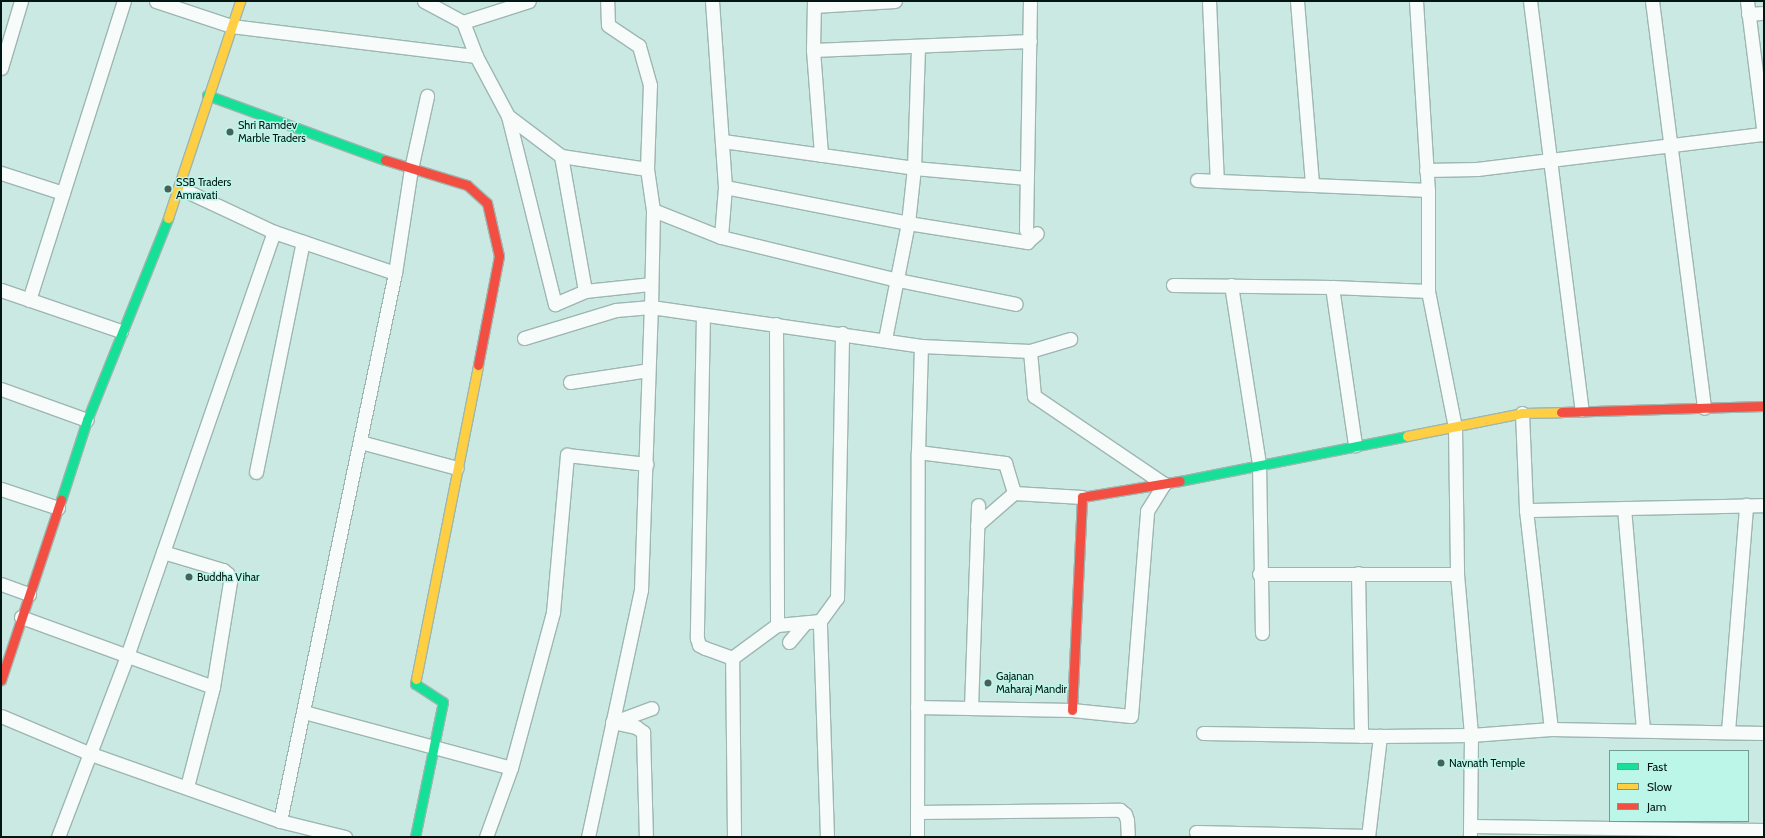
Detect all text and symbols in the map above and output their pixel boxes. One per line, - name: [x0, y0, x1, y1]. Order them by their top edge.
- place label: Shri Ramdev Marble Traders: [238, 119, 306, 145]
- marker: Shri Ramdev Marble Traders: [225, 127, 235, 137]
- place label: SSB Traders Amravati: [176, 176, 231, 202]
- marker: SSB Traders Amravati: [163, 184, 173, 194]
- place label: Buddha Vihar: [197, 570, 259, 584]
- marker: Buddha Vihar: [184, 572, 194, 582]
- place label: Gajanan Maharaj Mandir: [996, 670, 1067, 696]
- marker: Gajanan Maharaj Mandir: [983, 678, 993, 688]
- legend: [1609, 750, 1749, 822]
- place label: Navnath Temple: [1449, 756, 1525, 770]
- marker: Navnath Temple: [1436, 758, 1446, 768]
- text: Fast: [1647, 759, 1667, 774]
- text: Slow: [1647, 779, 1672, 794]
- text: Jam: [1647, 799, 1666, 814]

